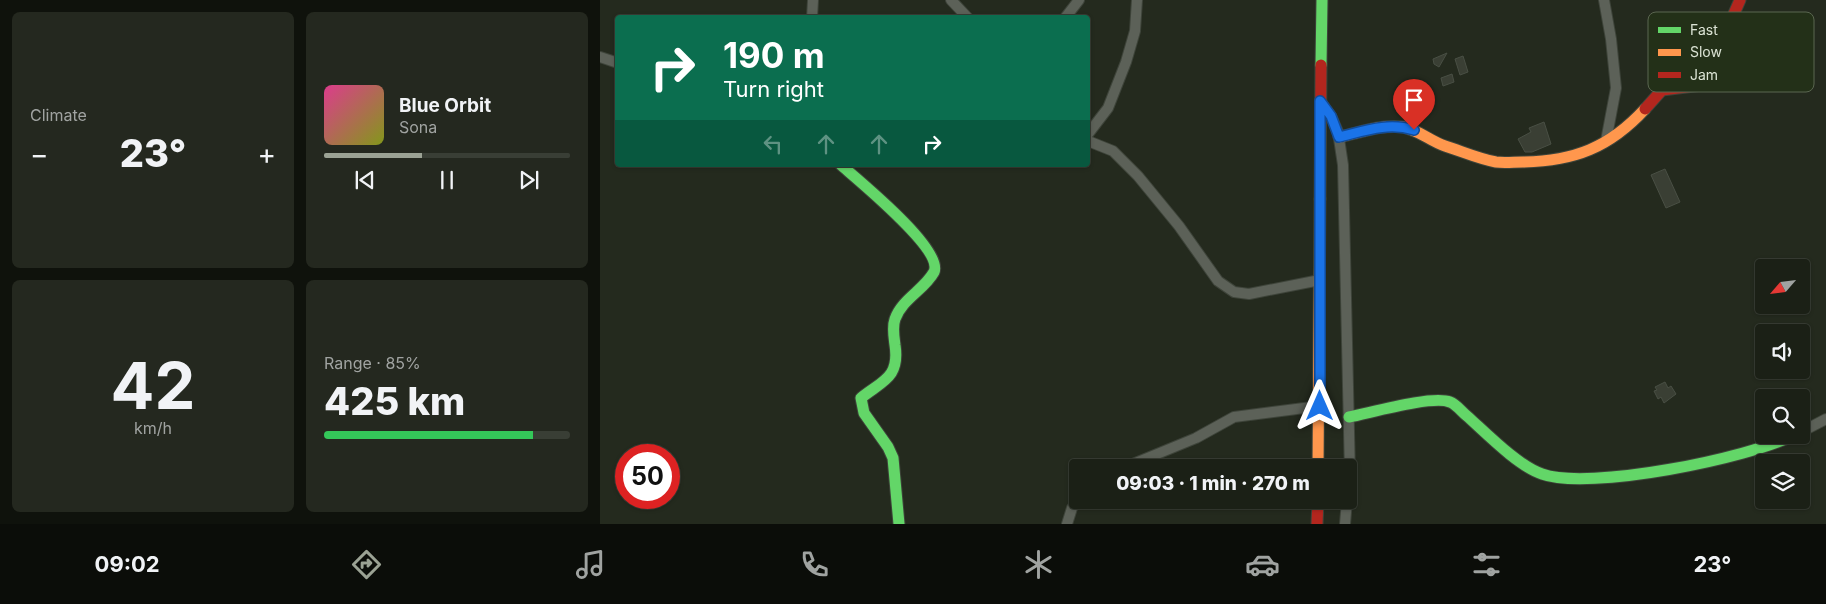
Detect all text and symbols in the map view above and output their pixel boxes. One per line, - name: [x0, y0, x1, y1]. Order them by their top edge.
- legend: [1648, 12, 1814, 92]
- text: Fast: [1690, 21, 1718, 38]
- text: 190 m: [723, 34, 825, 76]
- icon: right: [640, 35, 705, 100]
- text: Slow: [1690, 43, 1722, 60]
- text: Jam: [1690, 66, 1718, 83]
- text: Turn right: [723, 76, 824, 102]
- pin: [1393, 79, 1435, 130]
- icon: arrive: [1400, 86, 1428, 114]
- text: Blue Orbit: [399, 94, 491, 117]
- text: Climate: [30, 105, 87, 125]
- text: Sona: [399, 117, 437, 137]
- text: 23°: [120, 130, 186, 176]
- icon: left: [759, 130, 787, 158]
- icon: ahead: [812, 130, 840, 158]
- icon: ahead: [865, 130, 893, 158]
- icon: right: [918, 130, 946, 158]
- text: −: [30, 137, 49, 171]
- text: +: [257, 137, 276, 171]
- icon: previous: [351, 166, 379, 194]
- icon: pause: [433, 166, 461, 194]
- icon: next: [515, 166, 543, 194]
- north arrow: [1755, 259, 1810, 314]
- map controls: [1755, 259, 1810, 509]
- button: sound: [1755, 324, 1810, 379]
- text: 42: [111, 346, 195, 425]
- text: Range · 85%: [324, 353, 421, 373]
- text: 425 km: [324, 378, 465, 424]
- position arrow: [1293, 379, 1345, 431]
- button: search: [1755, 389, 1810, 444]
- text: km/h: [134, 418, 172, 438]
- speed limit sign: 50: [615, 444, 680, 509]
- button: layers: [1755, 454, 1810, 509]
- text: 09:03 · 1 min · 270 m: [1116, 472, 1310, 495]
- icon: directions: [349, 547, 384, 582]
- icon: music: [573, 547, 608, 582]
- icon: phone: [797, 547, 832, 582]
- icon: climate: [1021, 547, 1056, 582]
- icon: car: [1245, 547, 1280, 582]
- icon: filters: [1469, 547, 1504, 582]
- text: 09:02: [95, 551, 160, 577]
- text: 23°: [1693, 551, 1731, 577]

